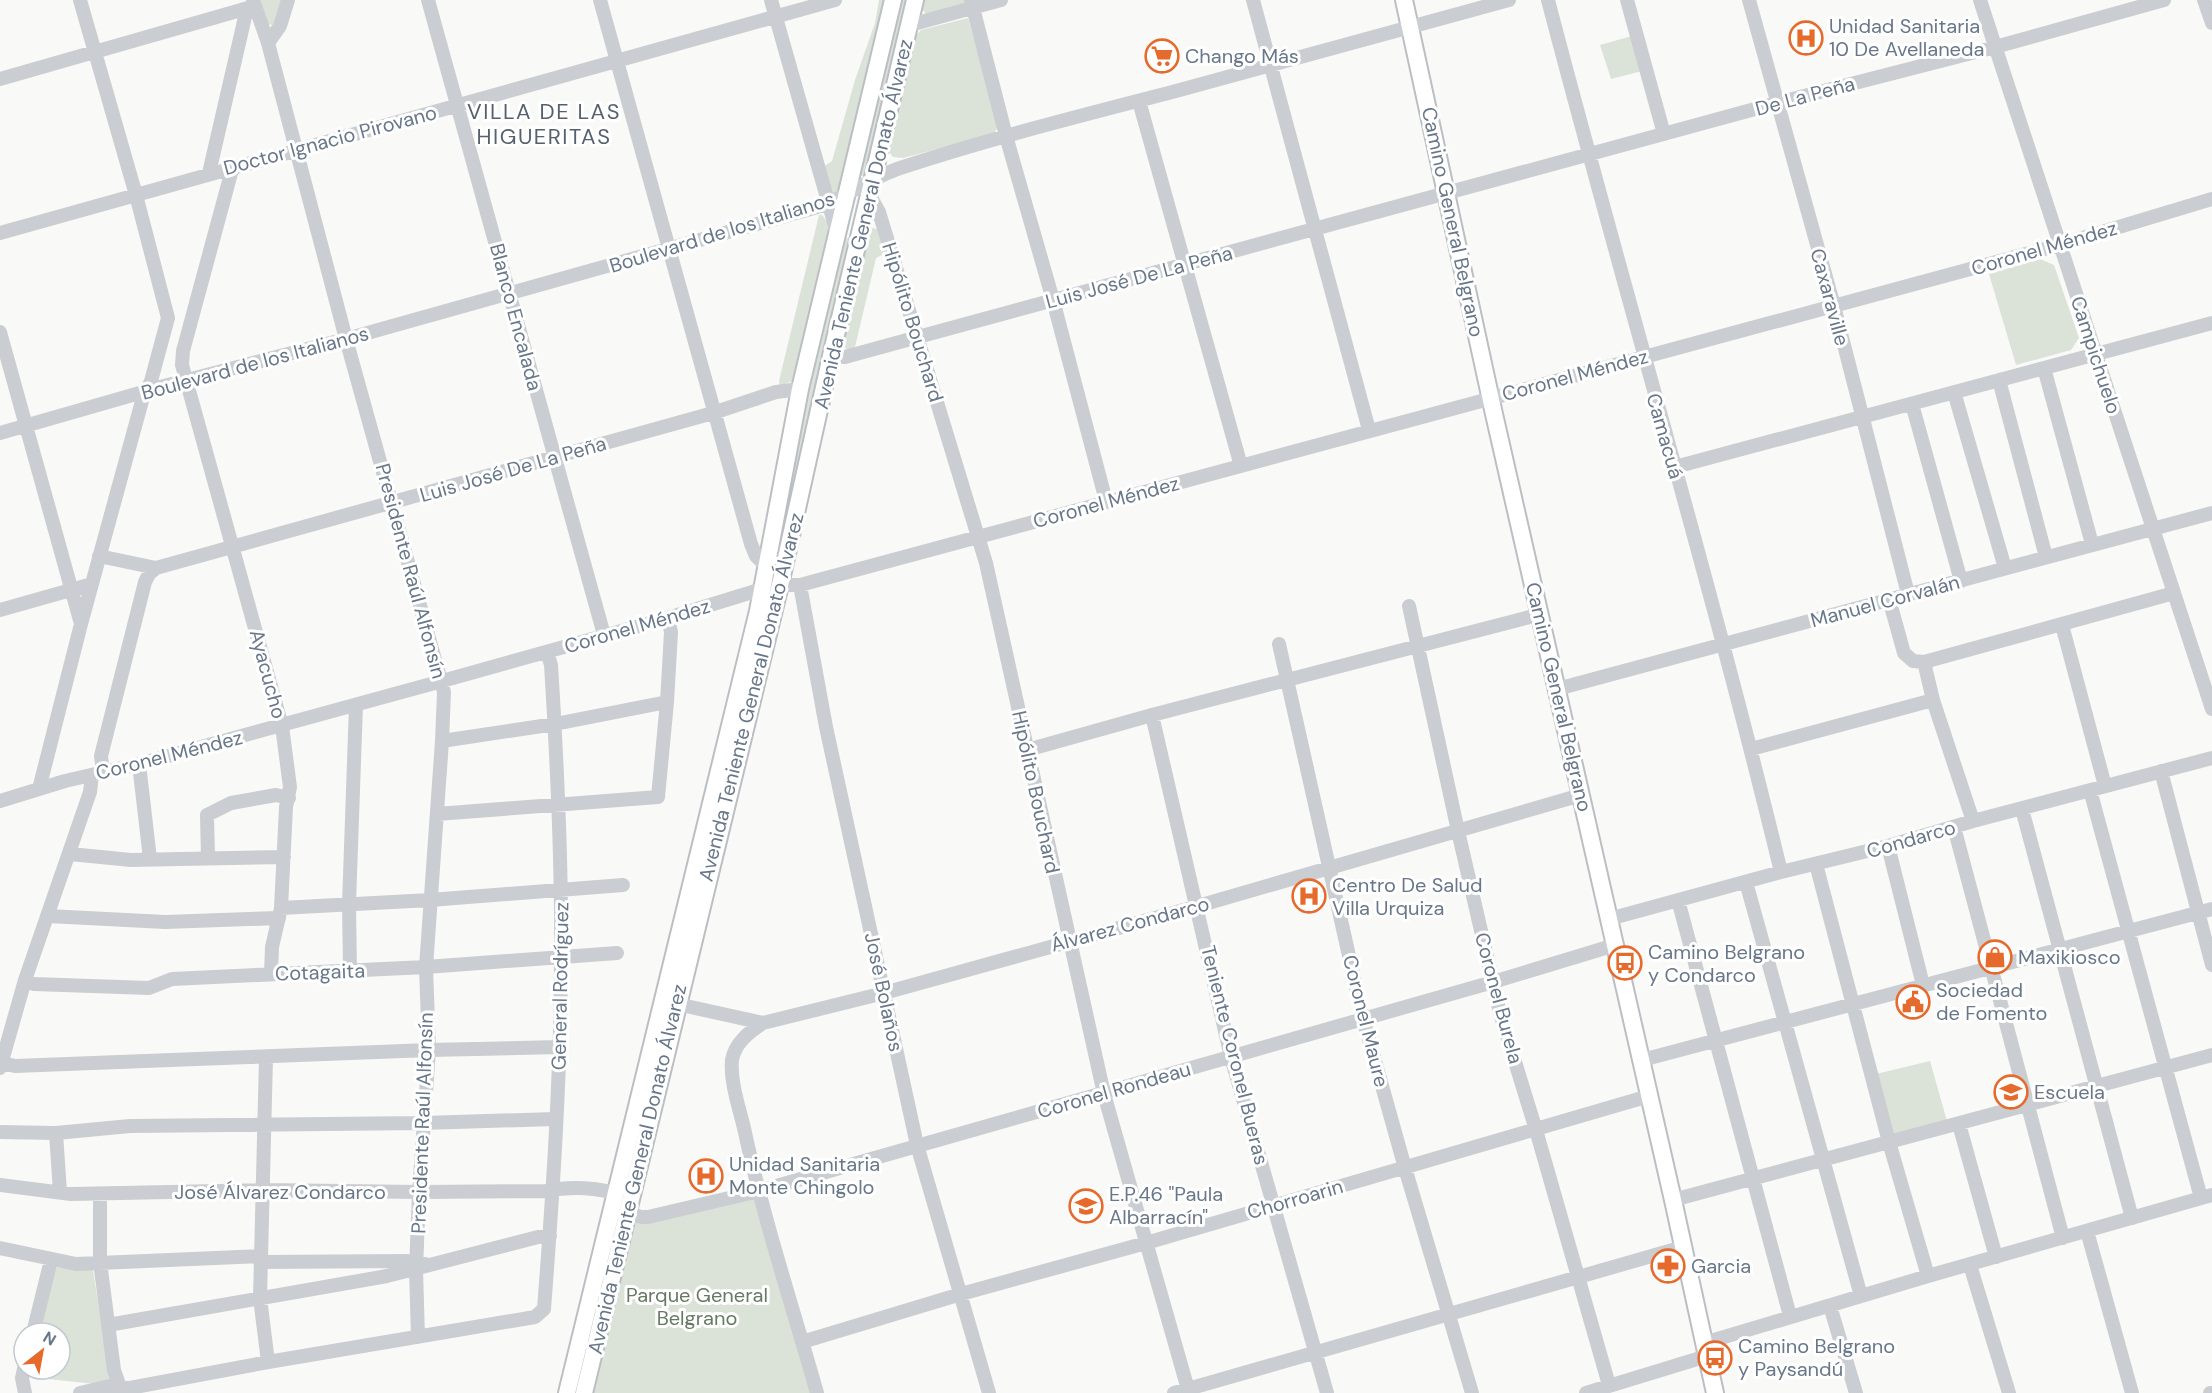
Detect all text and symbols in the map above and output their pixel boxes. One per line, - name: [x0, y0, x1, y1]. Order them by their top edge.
- place label: Unidad Sanitaria 10 De Avellaneda: [1829, 13, 1984, 62]
- hospital icon: Unidad Sanitaria 10 De Avellaneda: [1788, 20, 1824, 56]
- street label: Avenida Teniente General Donato Álvarez: [808, 36, 918, 412]
- supermarket icon: Chango Más: [1144, 38, 1180, 74]
- place label: Chango Más: [1185, 43, 1299, 69]
- street label: De La Peña: [1752, 70, 1858, 122]
- district label: VILLA DE LAS HIGUERITAS: [467, 97, 621, 151]
- street label: Doctor Ignacio Pirovano: [221, 99, 439, 181]
- street label: Camino General Belgrano: [1416, 105, 1490, 339]
- street label: Boulevard de los Italianos: [606, 185, 838, 279]
- street label: Coronel Méndez: [1968, 215, 2120, 281]
- street label: Hipólito Bouchard: [876, 239, 950, 405]
- street label: Luis José De La Peña: [1043, 240, 1235, 314]
- street label: Blanco Encalada: [484, 241, 548, 393]
- street label: Caxaraville: [1805, 246, 1855, 348]
- street label: Campichuelo: [2065, 293, 2127, 417]
- street label: Boulevard de los Italianos: [138, 320, 372, 406]
- street label: Coronel Méndez: [1499, 343, 1651, 407]
- street label: Camacuá: [1640, 390, 1690, 482]
- street label: Luis José De La Peña: [417, 430, 609, 508]
- street label: Presidente Raúl Alfonsín: [370, 461, 452, 681]
- street label: Coronel Méndez: [1030, 470, 1182, 534]
- street label: Avenida Teniente General Donato Álvarez: [693, 510, 809, 884]
- street label: Manuel Corvalán: [1808, 569, 1962, 633]
- street label: Camino General Belgrano: [1520, 580, 1598, 814]
- street label: Coronel Méndez: [561, 593, 713, 659]
- street label: Ayacucho: [244, 627, 292, 721]
- street label: Hipólito Bouchard: [1006, 708, 1066, 876]
- street label: Coronel Méndez: [93, 724, 245, 786]
- street label: Condarco: [1863, 814, 1959, 864]
- place label: Centro De Salud Villa Urquiza: [1332, 872, 1483, 921]
- hospital icon: Centro De Salud Villa Urquiza: [1291, 878, 1327, 914]
- street label: Álvarez Condarco: [1048, 890, 1212, 958]
- street label: General Rodríguez: [546, 902, 574, 1070]
- street label: Coronel Burela: [1469, 929, 1529, 1067]
- street label: José Bolaños: [859, 930, 909, 1054]
- place label: Camino Belgrano y Condarco: [1648, 939, 1805, 988]
- shop icon: Maxikiosco: [1977, 939, 2013, 975]
- street label: Teniente Coronel Bueras: [1195, 943, 1275, 1167]
- place label: Maxikiosco: [2018, 944, 2121, 970]
- bus stop icon: Camino Belgrano y Condarco: [1607, 945, 1643, 981]
- street label: Coronel Maure: [1337, 952, 1395, 1090]
- street label: Cotagaita: [275, 957, 365, 987]
- place label: Sociedad de Fomento: [1936, 977, 2047, 1026]
- street label: Avenida Teniente General Donato Álvarez: [582, 981, 692, 1357]
- public building icon: Sociedad de Fomento: [1895, 984, 1931, 1020]
- street label: Presidente Raúl Alfonsín: [405, 1012, 439, 1234]
- street label: Coronel Rondeau: [1034, 1056, 1194, 1124]
- school or university icon: Escuela: [1993, 1074, 2029, 1110]
- place label: Escuela: [2034, 1079, 2105, 1105]
- place label: Unidad Sanitaria Monte Chingolo: [729, 1151, 880, 1200]
- hospital icon: Unidad Sanitaria Monte Chingolo: [688, 1158, 724, 1194]
- street label: Chorroarin: [1244, 1173, 1346, 1225]
- street label: José Álvarez Condarco: [174, 1179, 386, 1205]
- place label: E.P.46 "Paula Albarracín": [1109, 1181, 1223, 1230]
- school or university icon: E.P.46 "Paula Albarracín": [1068, 1188, 1104, 1224]
- pharmacy icon: Garcia: [1650, 1248, 1686, 1284]
- place label: Garcia: [1691, 1253, 1751, 1279]
- park label: Parque General Belgrano: [626, 1282, 768, 1331]
- north arrow: [12, 1321, 72, 1381]
- text: N: [39, 1327, 60, 1351]
- place label: Camino Belgrano y Paysandú: [1738, 1333, 1895, 1382]
- bus stop icon: Camino Belgrano y Paysandú: [1697, 1340, 1733, 1376]

